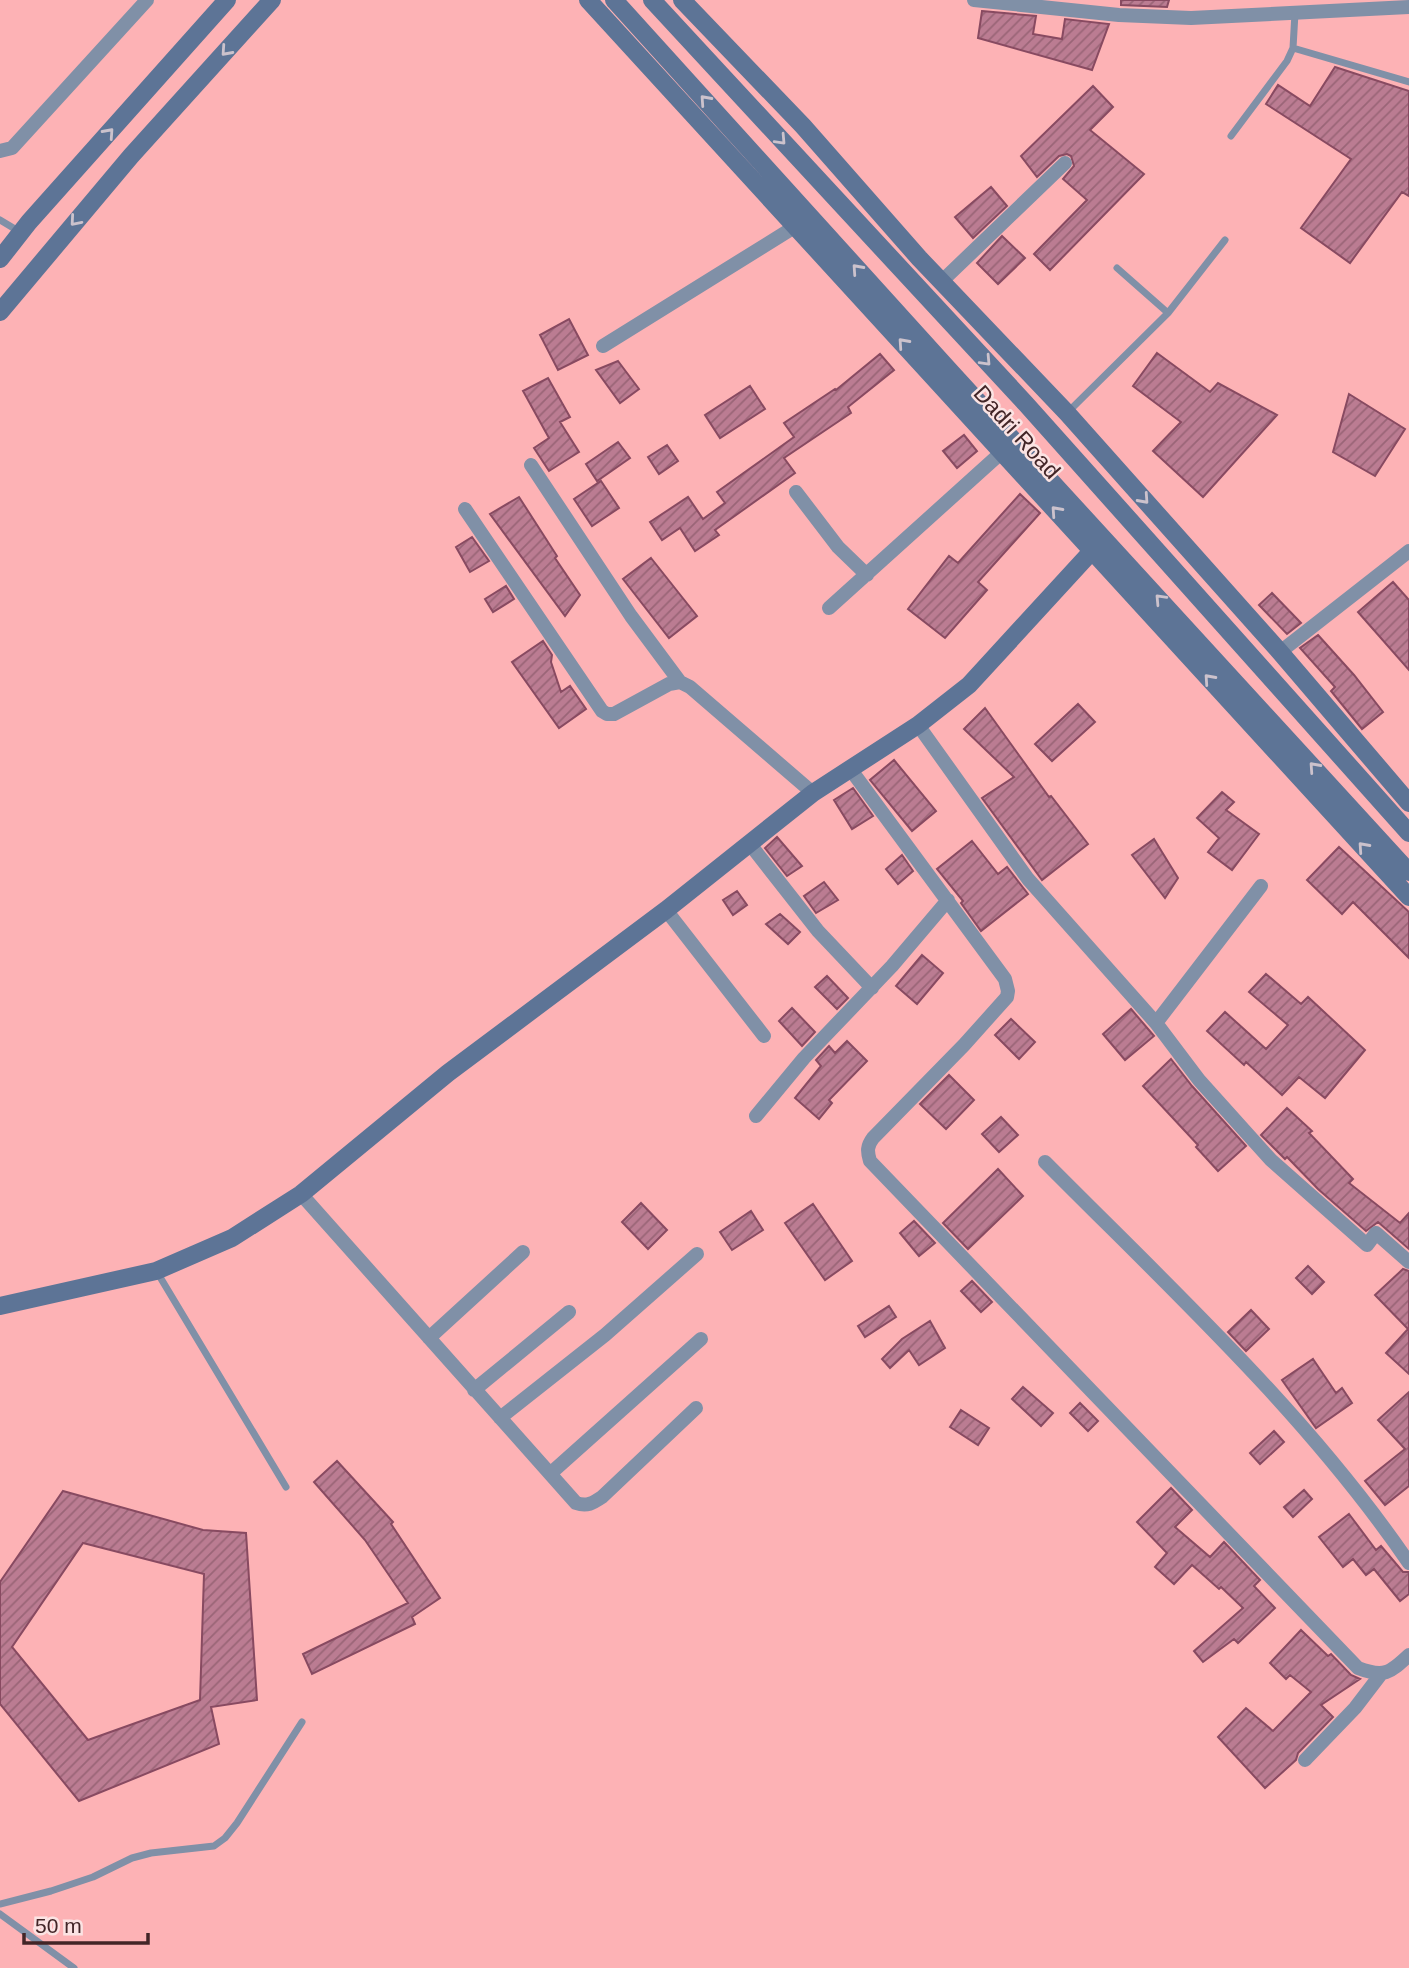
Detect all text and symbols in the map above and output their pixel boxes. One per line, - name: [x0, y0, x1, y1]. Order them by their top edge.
- one-way arrow: [222, 43, 234, 56]
- one-way arrow: [701, 95, 713, 108]
- one-way arrow: [100, 128, 113, 141]
- one-way arrow: [773, 132, 785, 145]
- one-way arrow: [71, 213, 83, 226]
- one-way arrow: [853, 264, 866, 277]
- one-way arrow: [898, 338, 911, 351]
- one-way arrow: [978, 353, 990, 366]
- street label: Dadri Road: [968, 380, 1066, 484]
- one-way arrow: [1136, 491, 1148, 504]
- one-way arrow: [1052, 506, 1064, 519]
- one-way arrow: [1156, 594, 1168, 607]
- one-way arrow: [1205, 674, 1218, 687]
- one-way arrow: [1309, 762, 1322, 775]
- one-way arrow: [1359, 842, 1371, 855]
- scale bar: [24, 1902, 149, 1946]
- text: 50 m: [35, 1914, 82, 1937]

